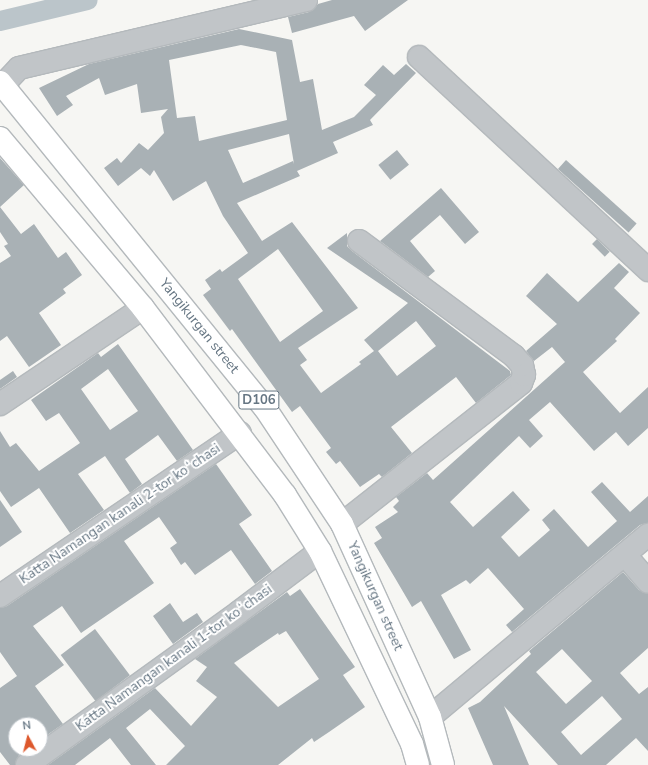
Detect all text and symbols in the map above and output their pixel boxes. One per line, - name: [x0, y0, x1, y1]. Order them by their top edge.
- street label: Yangikurgan street: [156, 275, 242, 377]
- road number: D106: [238, 389, 280, 411]
- street label: Katta Namangan kanali 2-tor koʻchasi: [16, 440, 224, 588]
- street label: Yangikurgan street: [343, 539, 407, 653]
- street label: Katta Namangan kanali 1-tor koʻchasi: [72, 581, 276, 735]
- north arrow: [8, 717, 48, 757]
- text: N: [22, 718, 32, 734]

